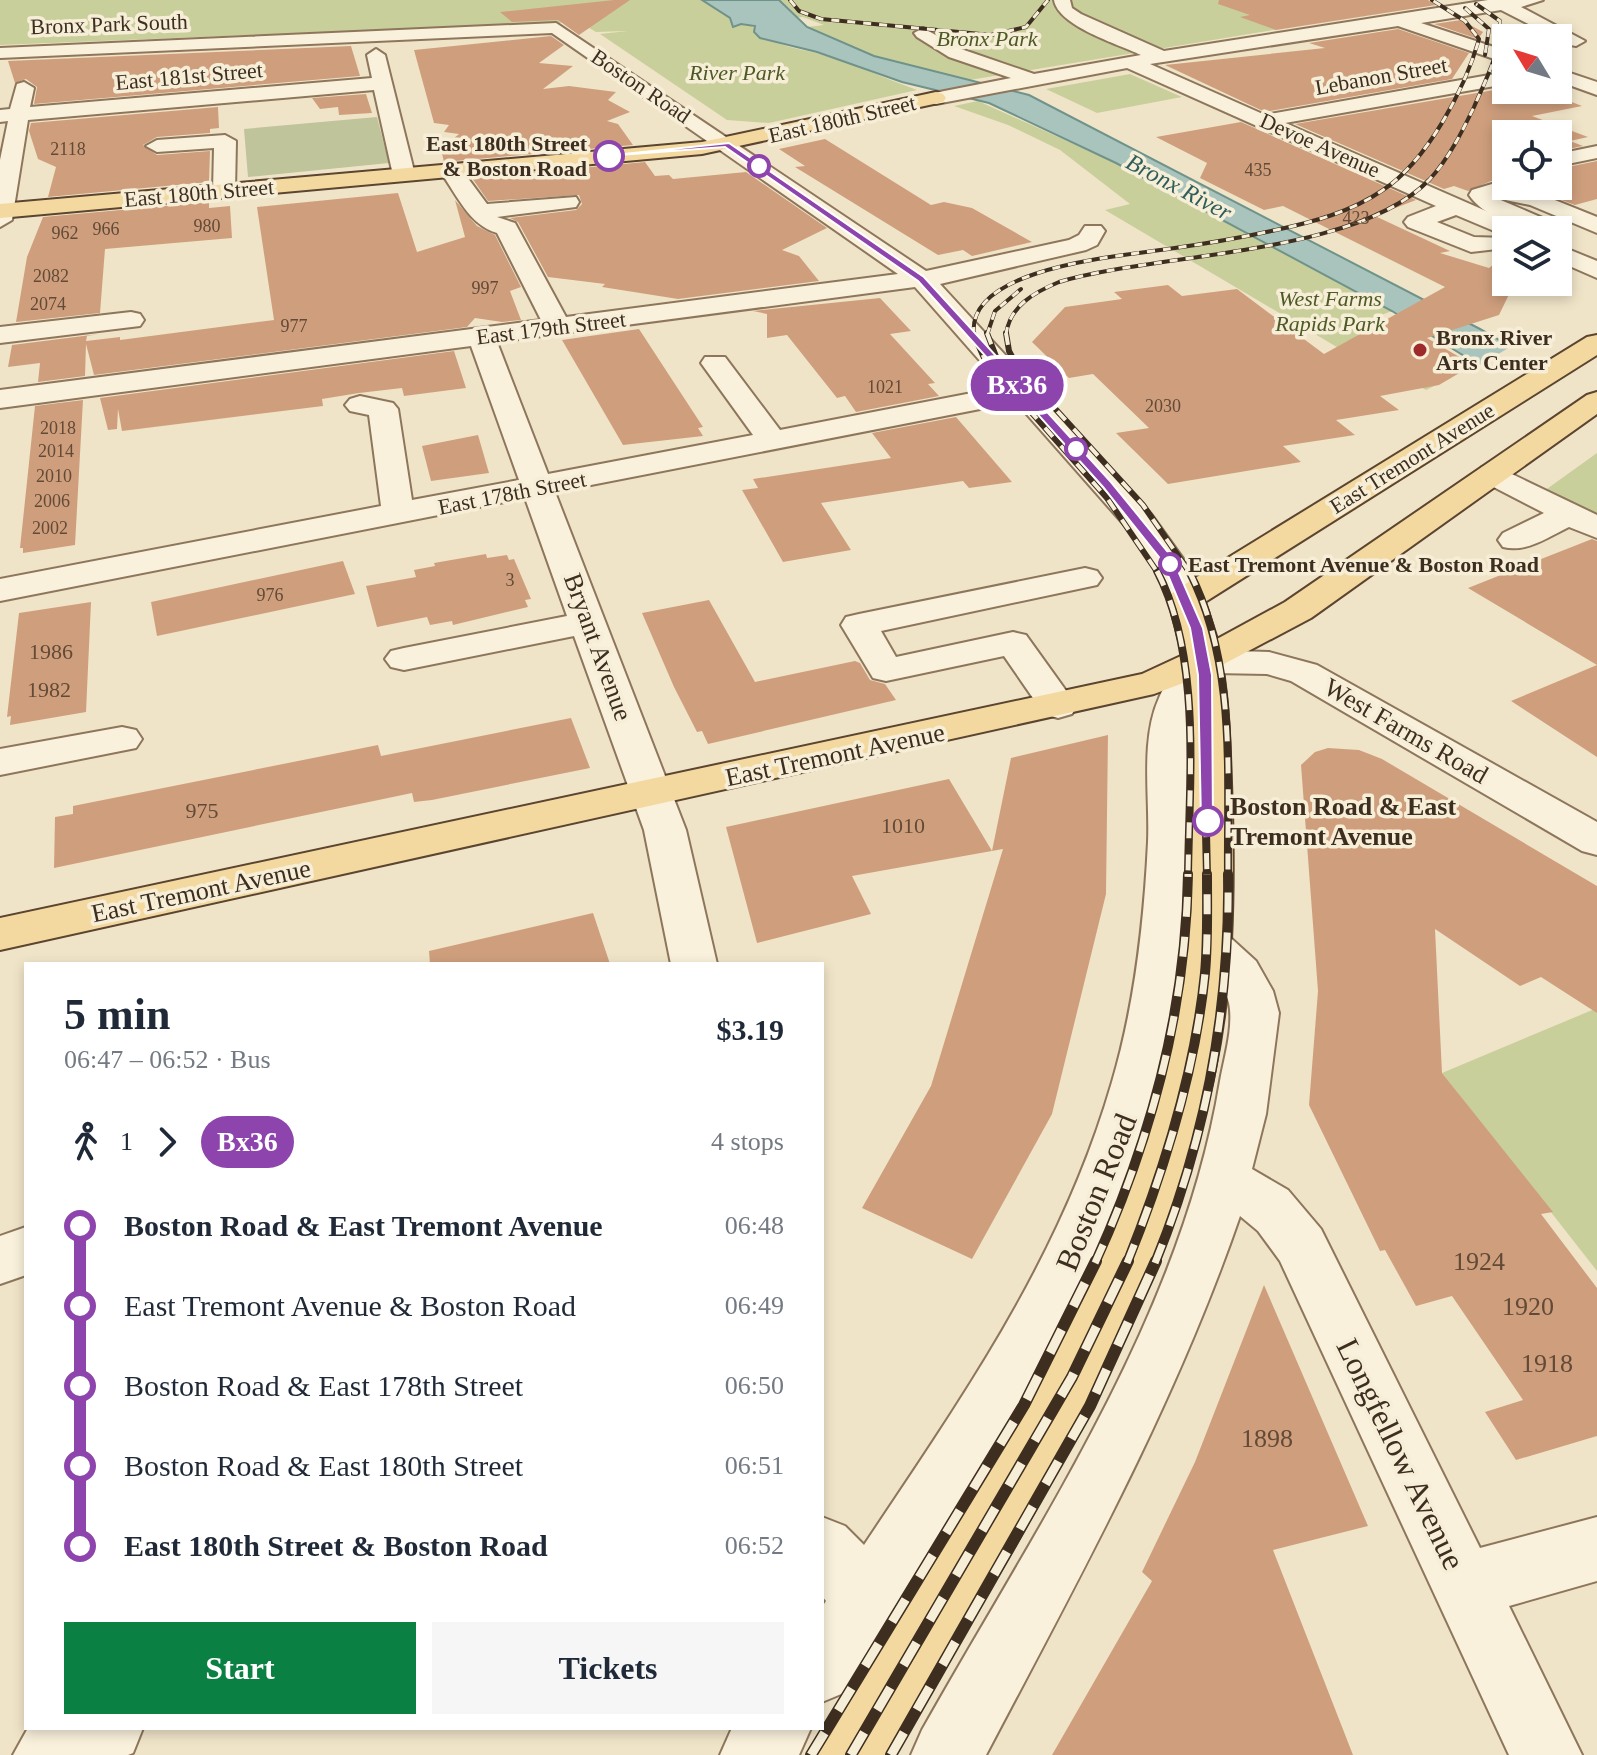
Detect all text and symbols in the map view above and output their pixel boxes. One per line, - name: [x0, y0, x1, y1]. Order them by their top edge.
- street label: Bronx Park South: [30, 9, 188, 39]
- north arrow: [1492, 24, 1572, 104]
- map controls: [1492, 24, 1572, 296]
- park label: Bronx Park: [936, 26, 1039, 51]
- street label: Boston Road: [587, 44, 695, 128]
- street label: Lebanon Street: [1313, 52, 1449, 100]
- street label: East 181st Street: [114, 57, 264, 95]
- park label: River Park: [688, 60, 786, 85]
- street label: East 180th Street: [766, 90, 918, 148]
- street label: Devoe Avenue: [1256, 107, 1384, 183]
- button: locate: [1492, 120, 1572, 200]
- place label: East 180th Street & Boston Road: [426, 131, 588, 181]
- house number: 2118: [50, 139, 86, 159]
- marker: East 180th Street & Boston Road: [594, 141, 624, 171]
- water label: Bronx River: [1122, 148, 1237, 226]
- unlabelled marker: [748, 155, 770, 177]
- house number: 435: [1245, 160, 1272, 180]
- street label: East 180th Street: [123, 174, 275, 212]
- house number: 423: [1343, 208, 1370, 228]
- house number: 980: [194, 216, 221, 236]
- button: layers: [1492, 216, 1572, 296]
- house number: 966: [93, 219, 120, 239]
- house number: 962: [52, 223, 79, 243]
- house number: 2082: [33, 266, 69, 286]
- house number: 997: [472, 278, 499, 298]
- park label: West Farms Rapids Park: [1274, 286, 1386, 336]
- house number: 2074: [30, 294, 66, 314]
- street label: East 179th Street: [475, 306, 627, 350]
- house number: 977: [281, 316, 308, 336]
- place label: Bronx River Arts Center: [1436, 325, 1553, 375]
- marker: Bronx River Arts Center: [1411, 341, 1429, 359]
- line badge: Bx36: [961, 359, 1073, 411]
- text: Bx36: [987, 369, 1047, 400]
- house number: 1021: [867, 377, 903, 397]
- house number: 2030: [1145, 396, 1181, 416]
- street label: East Tremont Avenue: [1325, 397, 1499, 519]
- house number: 2018: [40, 418, 76, 438]
- unlabelled marker: [1065, 438, 1087, 460]
- house number: 2014: [38, 441, 74, 461]
- house number: 2010: [36, 466, 72, 486]
- street label: East 178th Street: [436, 466, 588, 520]
- house number: 2006: [34, 491, 70, 511]
- house number: 2002: [32, 518, 68, 538]
- place label: East Tremont Avenue & Boston Road: [1188, 552, 1539, 577]
- marker: East Tremont Avenue & Boston Road: [1159, 553, 1181, 575]
- street label: Bryant Avenue: [558, 569, 638, 725]
- house number: 3: [506, 570, 515, 590]
- house number: 976: [257, 585, 284, 605]
- house number: 1986: [29, 639, 73, 664]
- street label: West Farms Road: [1319, 672, 1493, 790]
- house number: 1982: [27, 677, 71, 702]
- street label: East Tremont Avenue: [723, 718, 947, 792]
- place label: Boston Road & East Tremont Avenue: [1230, 792, 1456, 851]
- house number: 975: [186, 798, 219, 823]
- marker: Boston Road & East Tremont Avenue: [1193, 806, 1223, 836]
- house number: 1010: [881, 813, 925, 838]
- street label: East Tremont Avenue: [89, 854, 313, 928]
- text: 5 min: [64, 990, 170, 1039]
- text: $3.19: [717, 1013, 784, 1046]
- text: 06:47 – 06:52 · Bus: [64, 1045, 271, 1074]
- street label: Boston Road: [1048, 1108, 1144, 1276]
- icon: walk: [64, 1120, 108, 1164]
- icon: forward: [145, 1120, 189, 1164]
- text: Bx36: [217, 1126, 278, 1157]
- text: 1: [120, 1127, 133, 1156]
- text: 4 stops: [711, 1127, 784, 1156]
- text: Boston Road & East Tremont Avenue: [124, 1209, 603, 1242]
- text: 06:48: [725, 1211, 784, 1240]
- house number: 1924: [1453, 1247, 1505, 1276]
- text: East Tremont Avenue & Boston Road: [124, 1289, 576, 1322]
- text: 06:49: [725, 1291, 784, 1320]
- house number: 1920: [1502, 1292, 1554, 1321]
- street label: Longfellow Avenue: [1329, 1333, 1473, 1575]
- house number: 1918: [1521, 1349, 1573, 1378]
- text: Boston Road & East 178th Street: [124, 1369, 523, 1402]
- text: 06:50: [725, 1371, 784, 1400]
- house number: 1898: [1241, 1424, 1293, 1453]
- text: Boston Road & East 180th Street: [124, 1449, 523, 1482]
- text: 06:51: [725, 1451, 784, 1480]
- text: East 180th Street & Boston Road: [124, 1529, 548, 1562]
- text: 06:52: [725, 1531, 784, 1560]
- button: Start: [64, 1622, 416, 1714]
- button: Tickets: [432, 1622, 784, 1714]

